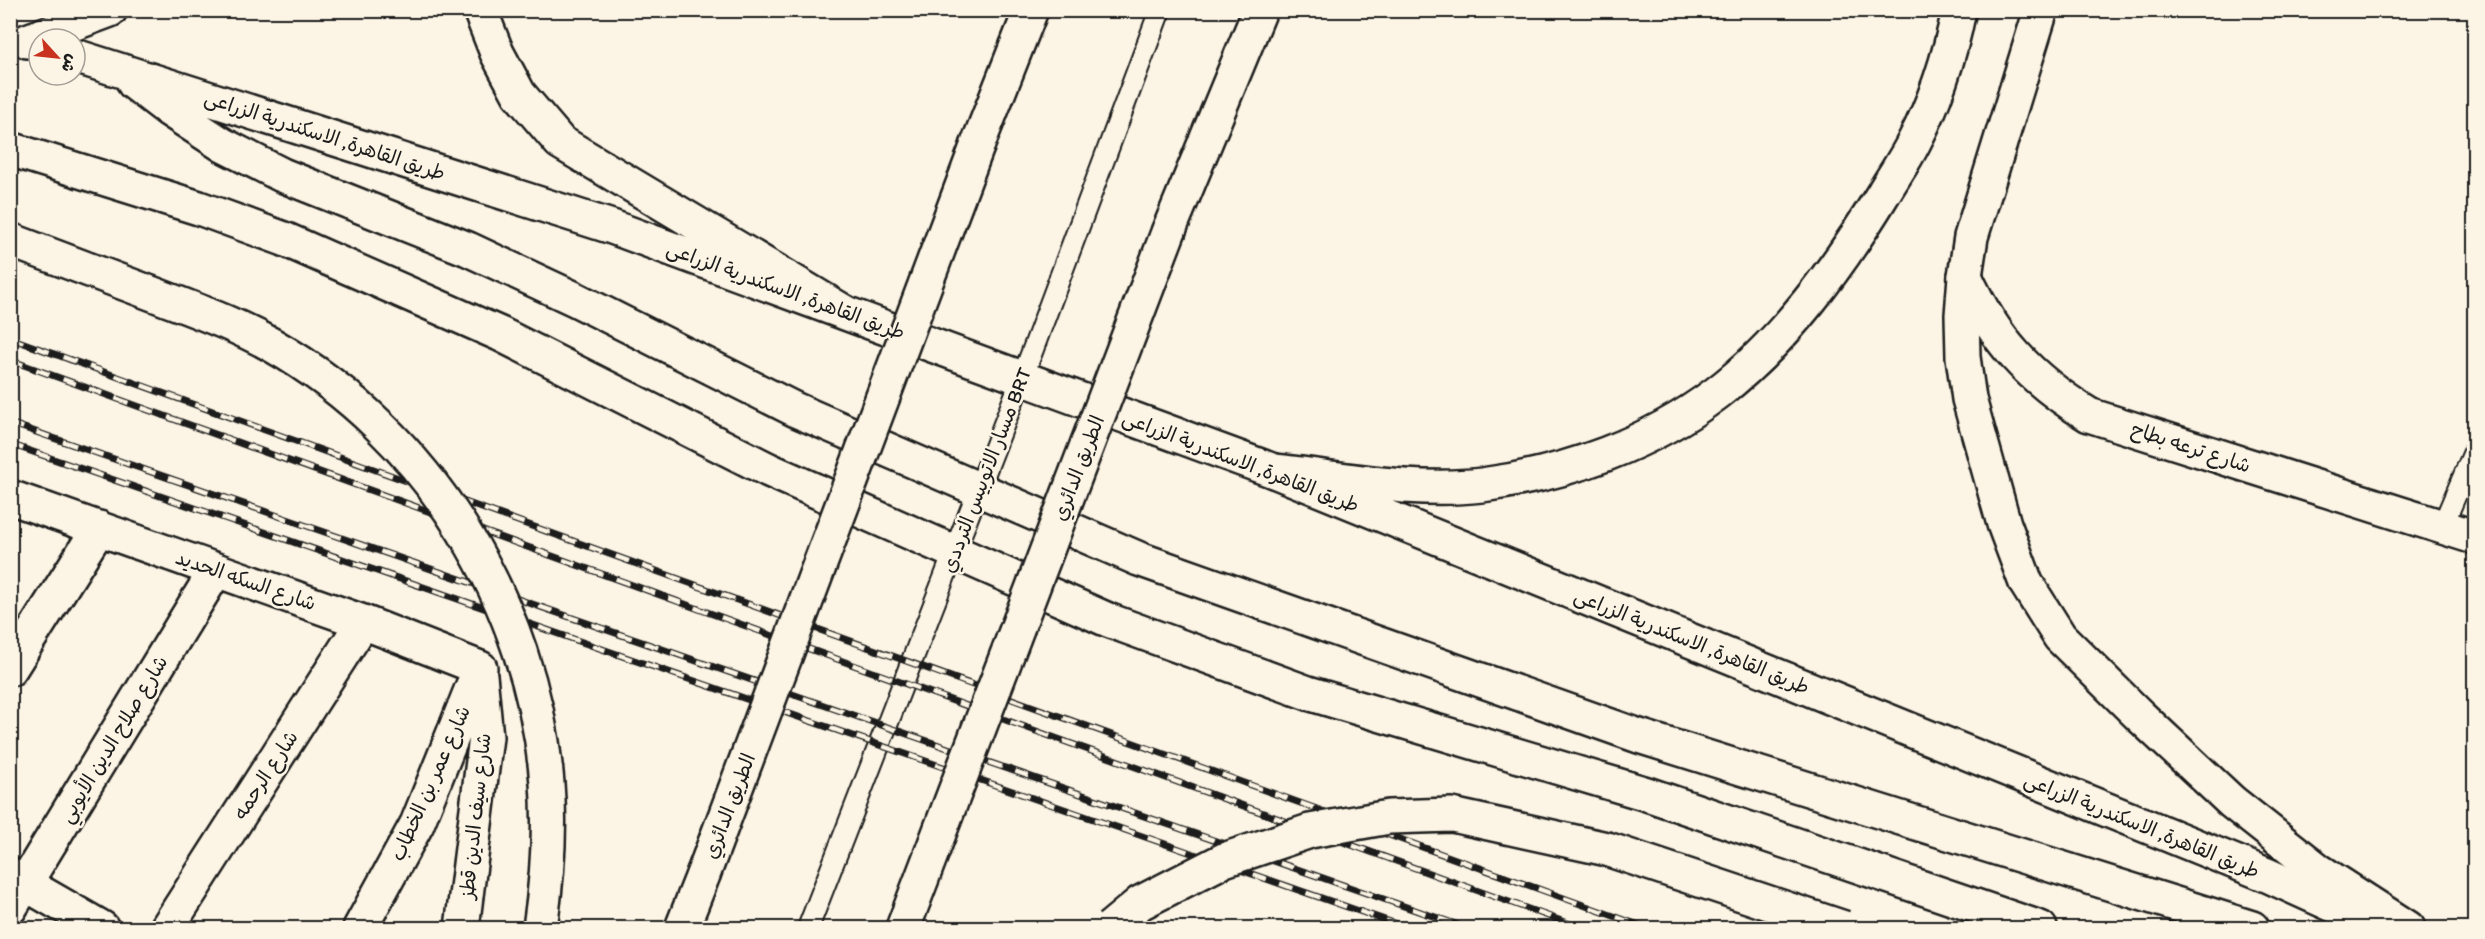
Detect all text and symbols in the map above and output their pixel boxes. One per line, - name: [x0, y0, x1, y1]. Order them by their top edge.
- north arrow: [27, 27, 87, 87]
- text: ش: [57, 51, 82, 76]
- street label: طريق القاهرة, الاسكندرية الزراعى: [201, 85, 448, 186]
- street label: طريق القاهرة, الاسكندرية الزراعى: [663, 236, 908, 345]
- street label: مسار الاتوبيس الترددي BRT: [936, 364, 1039, 577]
- street label: طريق القاهرة, الاسكندرية الزراعى: [1119, 405, 1363, 518]
- street label: الطريق الدائري: [1047, 412, 1112, 525]
- street label: شارع ترعه بطاح: [2128, 416, 2254, 480]
- street label: شارع السكه الحديد: [172, 545, 319, 617]
- street label: طريق القاهرة, الاسكندرية الزراعى: [1570, 583, 1813, 700]
- street label: شارع صلاح الدين الأيوبي: [53, 650, 178, 830]
- street label: شارع عمر بن الخطاب: [385, 702, 477, 865]
- street label: شارع الرحمه: [227, 726, 304, 825]
- street label: شارع سيف الدين قطز: [454, 732, 498, 902]
- street label: الطريق الدائري: [698, 750, 763, 863]
- street label: طريق القاهرة, الاسكندرية الزراعى: [2020, 767, 2263, 884]

